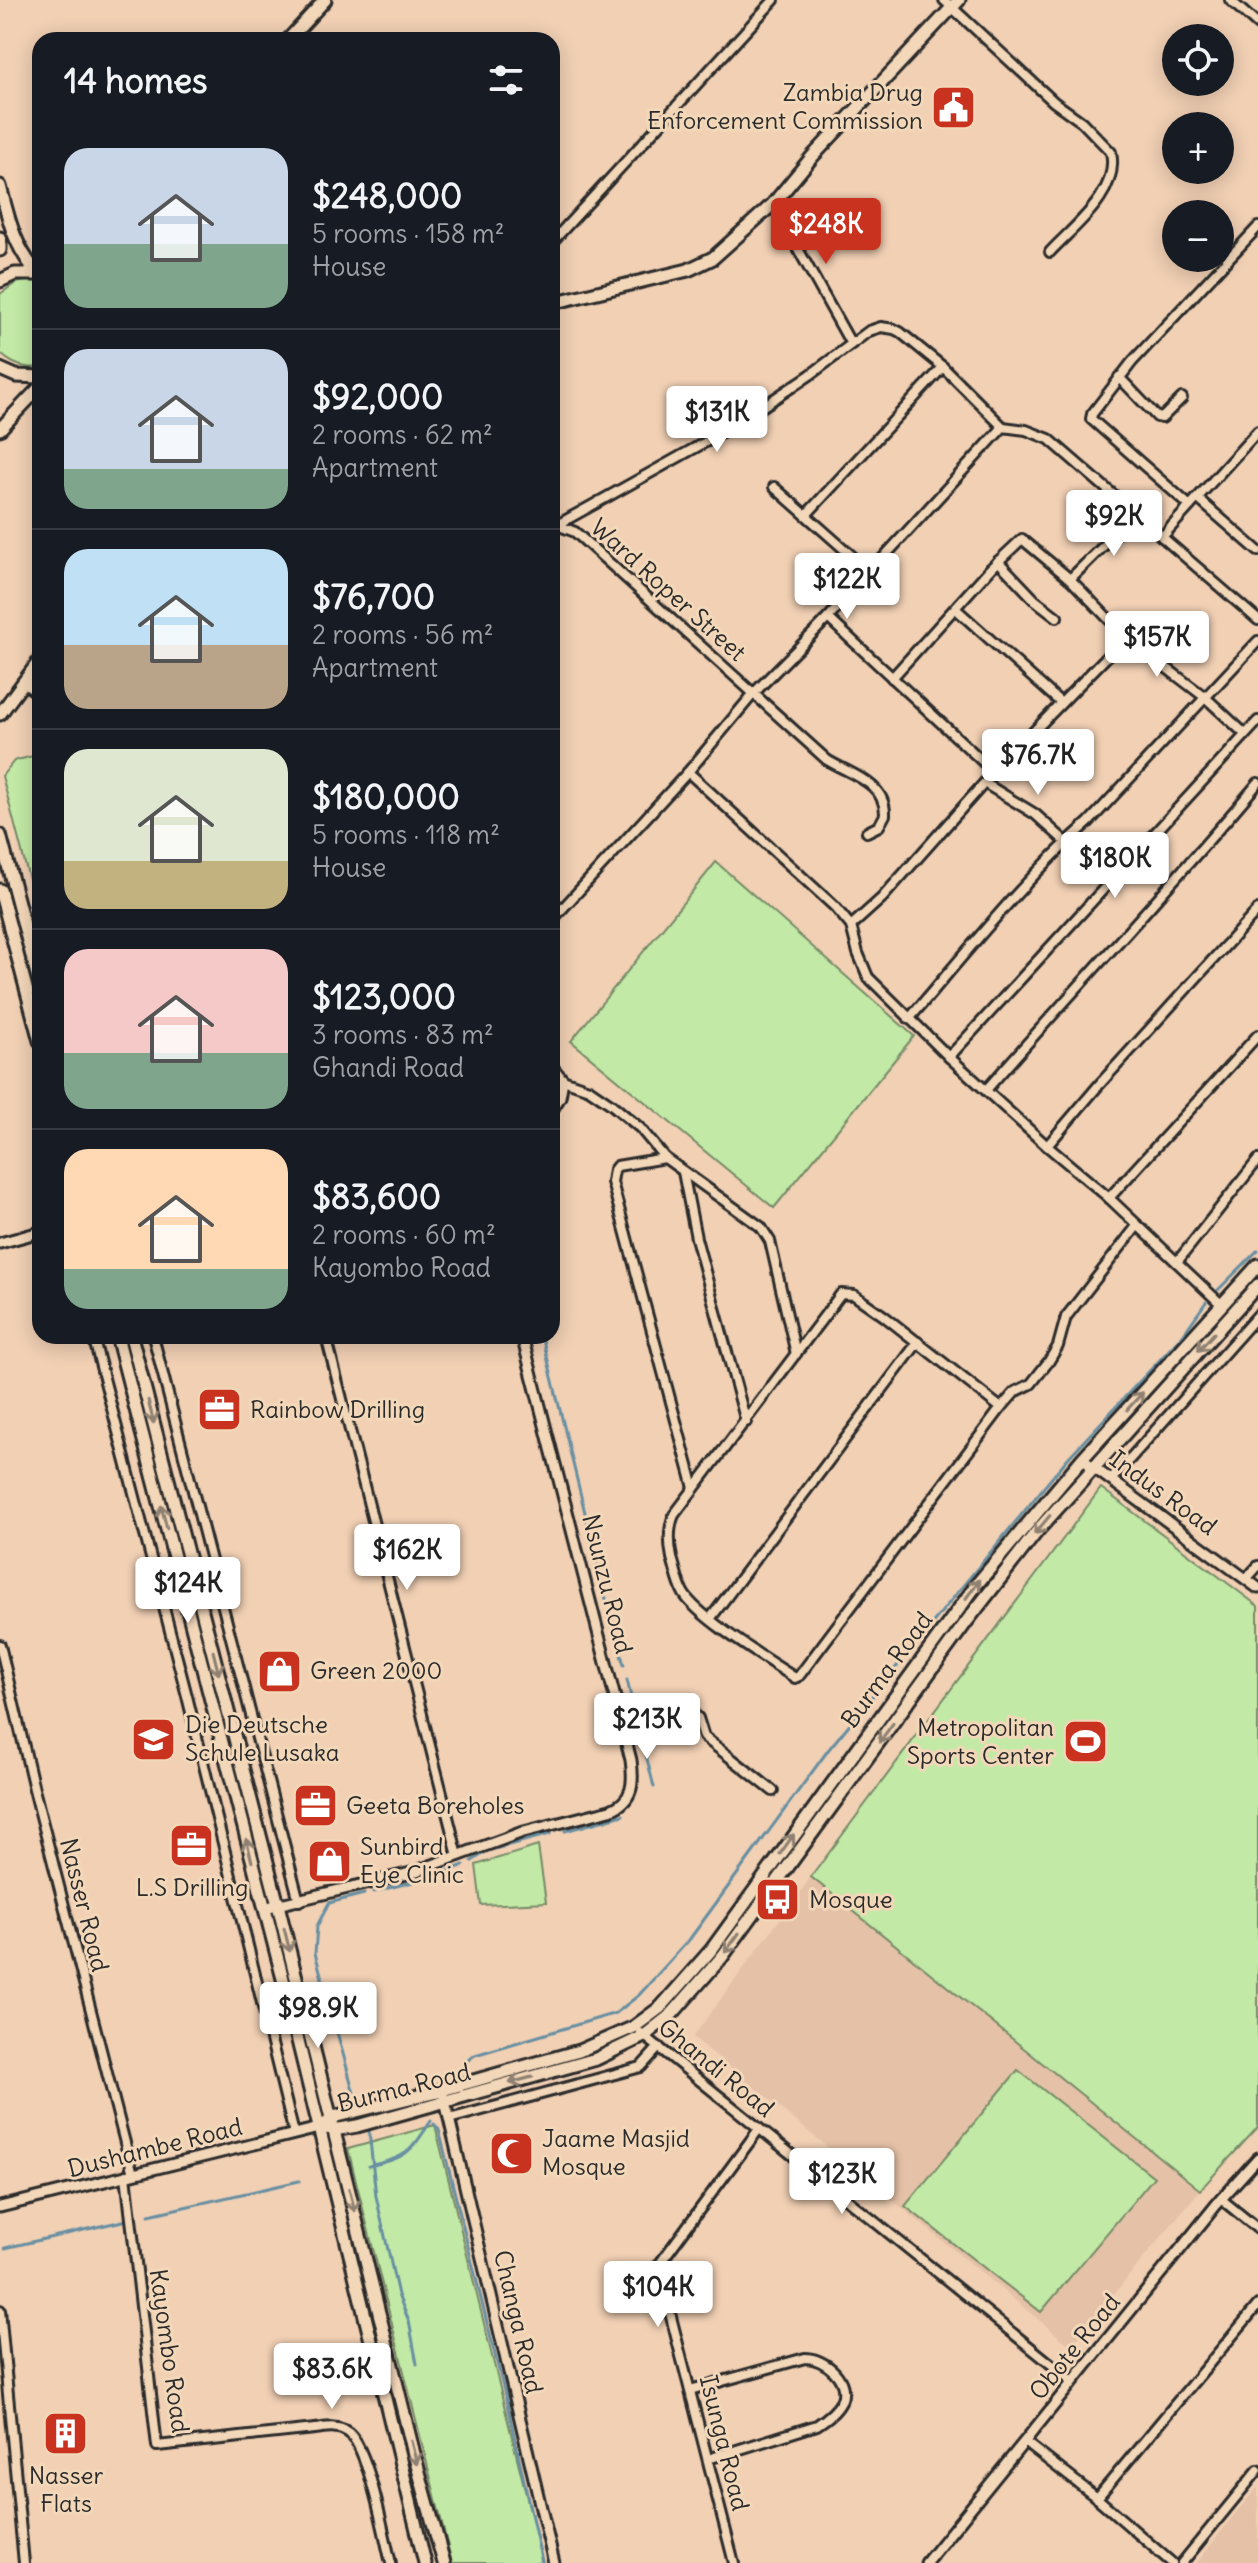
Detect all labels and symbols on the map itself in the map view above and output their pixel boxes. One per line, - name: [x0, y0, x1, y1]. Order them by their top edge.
- place label: Zambia Drug Enforcement Commission: [647, 77, 923, 135]
- public building icon: Zambia Drug Enforcement Commission: [930, 83, 978, 131]
- pin: $248K: [770, 198, 882, 266]
- pin: $131K: [661, 386, 773, 454]
- pin: $92K: [1067, 490, 1161, 558]
- street label: Ward Roper Street: [585, 512, 753, 667]
- pin: $122K: [791, 553, 903, 621]
- pin: $157K: [1101, 611, 1213, 679]
- pin: $76.7K: [973, 729, 1103, 797]
- pin: $180K: [1059, 832, 1171, 900]
- one-way arrow: [1197, 1332, 1215, 1352]
- office icon: Rainbow Drilling: [195, 1386, 243, 1434]
- one-way arrow: [1125, 1391, 1144, 1411]
- place label: Rainbow Drilling: [250, 1394, 425, 1424]
- one-way arrow: [144, 1398, 159, 1424]
- street label: Indus Road: [1104, 1443, 1223, 1541]
- one-way arrow: [155, 1504, 170, 1530]
- street label: Nsunzu Road: [576, 1511, 640, 1657]
- one-way arrow: [1033, 1515, 1051, 1535]
- pin: $162K: [351, 1524, 463, 1592]
- pin: $124K: [132, 1557, 244, 1625]
- one-way arrow: [965, 1579, 982, 1600]
- street label: Burma Road: [834, 1605, 938, 1733]
- shop icon: Green 2000: [255, 1647, 303, 1695]
- one-way arrow: [209, 1650, 224, 1676]
- place label: Green 2000: [310, 1655, 442, 1685]
- pin: $213K: [591, 1693, 703, 1761]
- place label: Die Deutsche Schule Lusaka: [185, 1709, 340, 1767]
- place label: Metropolitan Sports Center: [907, 1712, 1054, 1770]
- school or university icon: Die Deutsche Schule Lusaka: [130, 1715, 178, 1763]
- sports icon: Metropolitan Sports Center: [1061, 1718, 1109, 1766]
- one-way arrow: [877, 1721, 894, 1743]
- office icon: Geeta Boreholes: [291, 1782, 339, 1830]
- place label: Geeta Boreholes: [346, 1790, 525, 1820]
- office icon: L.S Drilling: [168, 1822, 216, 1870]
- place label: Sunbird Eye Clinic: [360, 1831, 464, 1889]
- one-way arrow: [779, 1834, 795, 1856]
- street label: Nasser Road: [54, 1835, 116, 1975]
- one-way arrow: [240, 1837, 255, 1863]
- shop icon: Sunbird Eye Clinic: [305, 1837, 353, 1885]
- place label: L.S Drilling: [136, 1872, 248, 1902]
- bus stop icon: Mosque: [754, 1876, 802, 1924]
- place label: Mosque: [809, 1884, 893, 1914]
- one-way arrow: [280, 1927, 295, 1953]
- one-way arrow: [724, 1931, 741, 1953]
- pin: $98.9K: [253, 1982, 383, 2050]
- street label: Ghandi Road: [653, 2011, 781, 2123]
- street label: Burma Road: [334, 2056, 474, 2118]
- one-way arrow: [509, 2073, 535, 2088]
- street label: Dushambe Road: [64, 2111, 245, 2183]
- place label: Jaame Masjid Mosque: [542, 2123, 690, 2181]
- mosque icon: Jaame Masjid Mosque: [487, 2129, 535, 2177]
- pin: $123K: [786, 2148, 898, 2216]
- one-way arrow: [345, 2187, 360, 2213]
- street label: Changa Road: [488, 2247, 550, 2396]
- pin: $104K: [602, 2261, 714, 2329]
- street label: Kayombo Road: [144, 2267, 196, 2435]
- street label: Obote Road: [1022, 2287, 1126, 2406]
- pin: $83.6K: [267, 2343, 397, 2411]
- street label: Isunga Road: [694, 2372, 756, 2514]
- building icon: Nasser Flats: [42, 2410, 90, 2458]
- one-way arrow: [407, 2439, 422, 2465]
- place label: Nasser Flats: [29, 2460, 104, 2518]

